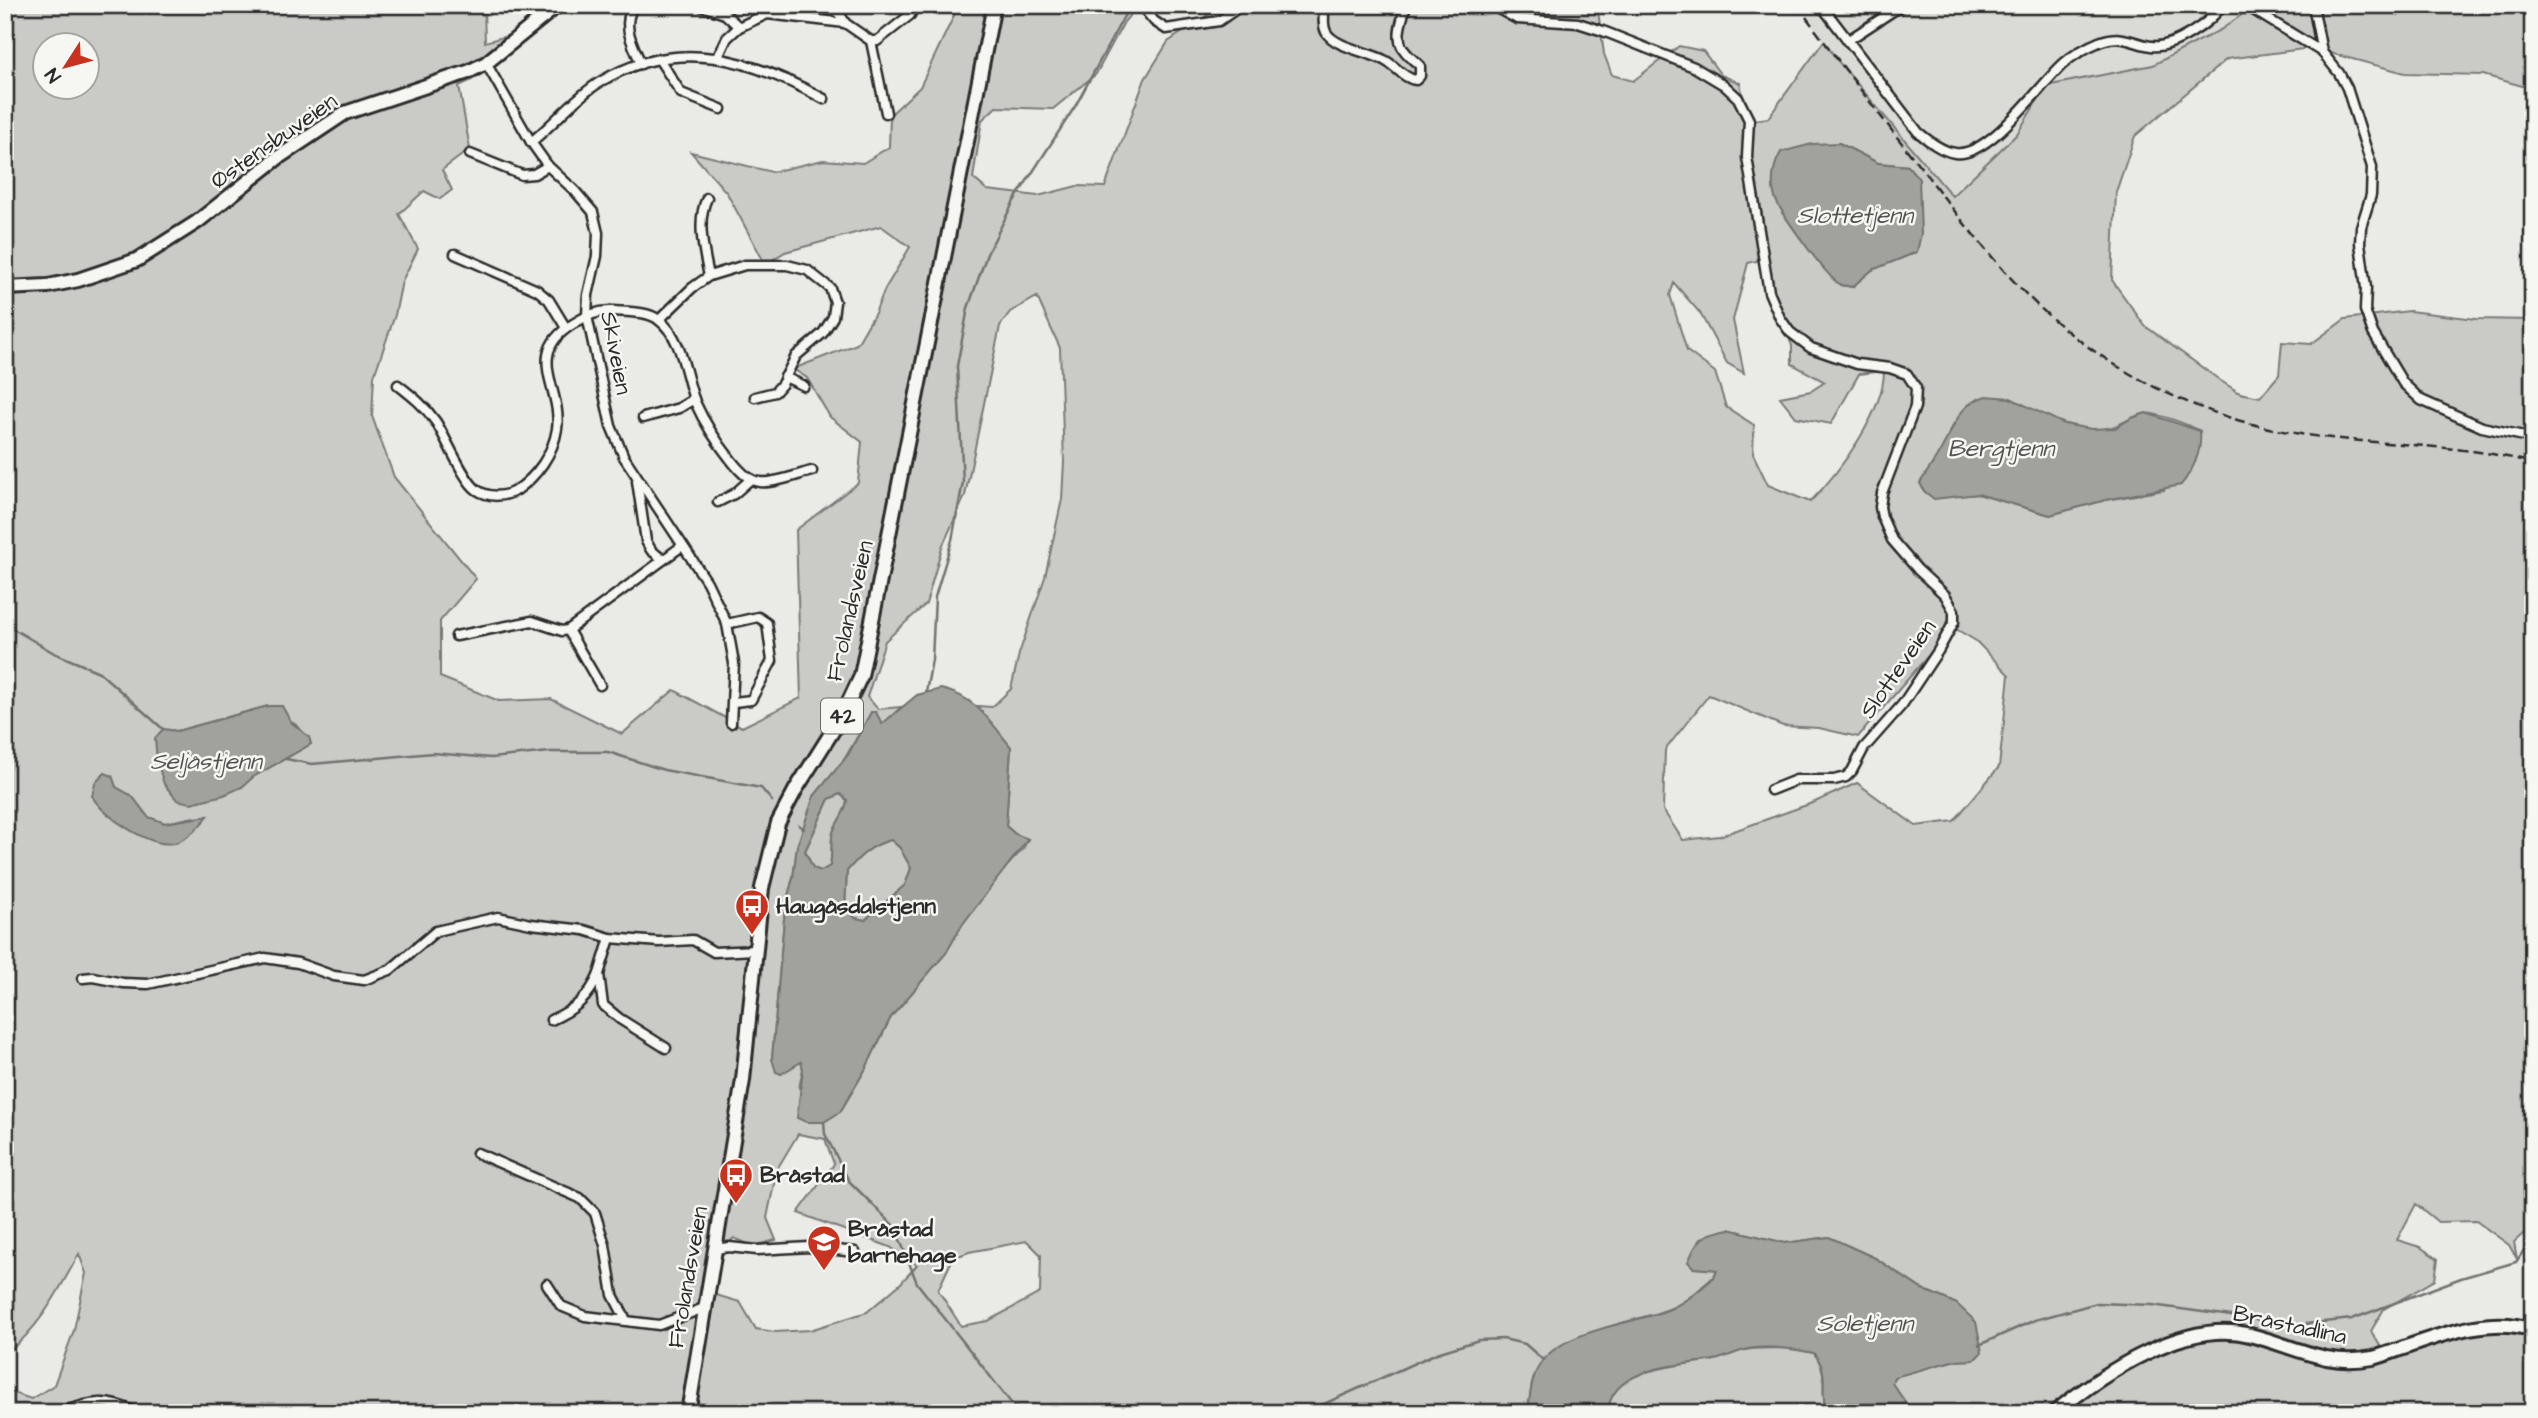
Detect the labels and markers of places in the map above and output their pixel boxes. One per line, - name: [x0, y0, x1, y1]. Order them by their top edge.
- bus stop icon: Haugåsdalstjenn: [733, 887, 771, 936]
- place label: Haugåsdalstjenn: [776, 890, 936, 923]
- bus stop icon: Bråstad: [717, 1156, 755, 1205]
- place label: Bråstad: [760, 1159, 845, 1191]
- place label: Bråstad barnehage: [848, 1213, 957, 1272]
- school or university icon: Bråstad barnehage: [805, 1223, 843, 1272]

